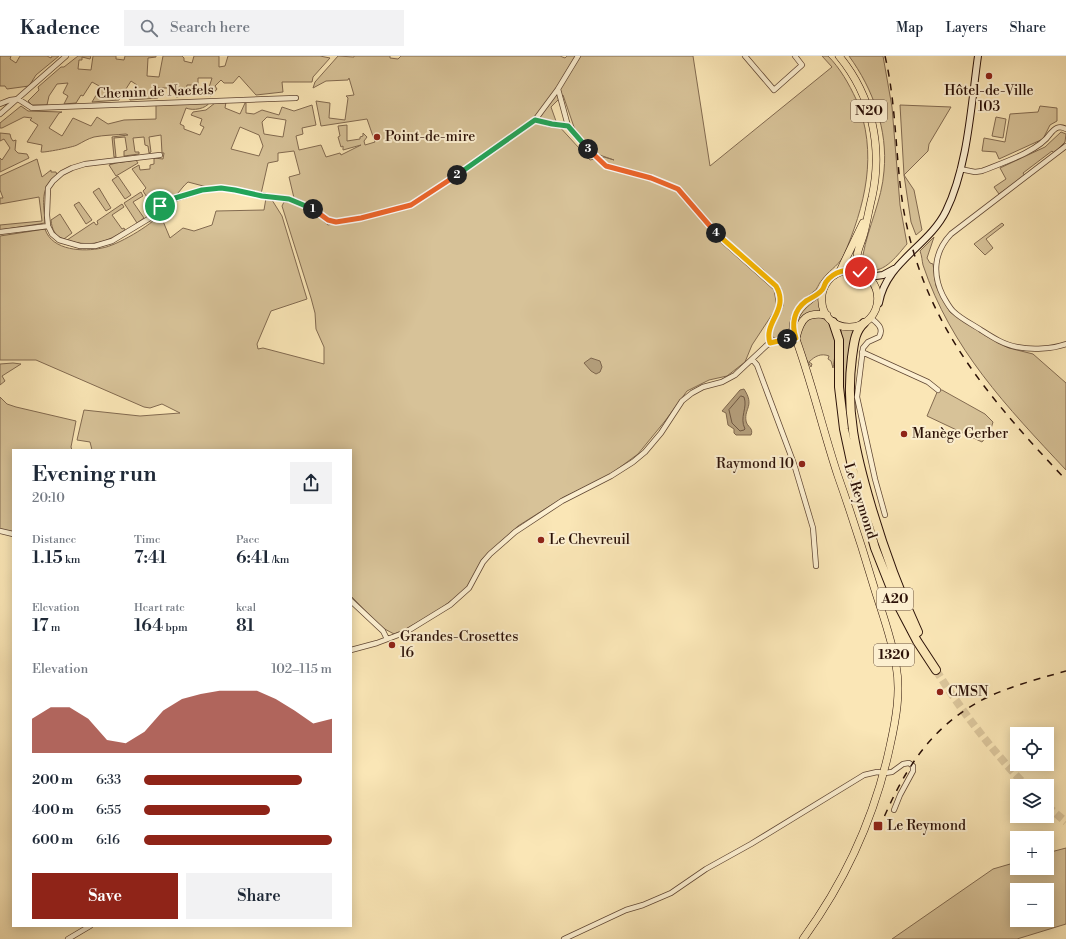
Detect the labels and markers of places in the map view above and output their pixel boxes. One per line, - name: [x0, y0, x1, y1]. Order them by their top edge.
- marker: Hôtel-de-Ville 103: [984, 71, 994, 81]
- place label: Hôtel-de-Ville 103: [944, 82, 1034, 116]
- place label: Point-de-mire: [385, 128, 475, 146]
- marker: Point-de-mire: [372, 132, 382, 142]
- pin: 3: [578, 139, 598, 159]
- pin: 2: [447, 165, 467, 185]
- pin: [143, 189, 177, 223]
- pin: 1: [303, 199, 323, 219]
- pin: 4: [706, 223, 726, 243]
- pin: [843, 255, 877, 289]
- pin: 5: [777, 329, 797, 349]
- place label: Manège Gerber: [912, 425, 1008, 443]
- marker: Manège Gerber: [899, 429, 909, 439]
- place label: Raymond 10: [716, 455, 794, 473]
- marker: Raymond 10: [797, 459, 807, 469]
- place label: Le Chevreuil: [549, 531, 630, 549]
- marker: Le Chevreuil: [536, 535, 546, 545]
- place label: Grandes-Crosettes 16: [400, 628, 518, 662]
- marker: Grandes-Crosettes 16: [387, 640, 397, 650]
- place label: CMSN: [948, 683, 989, 701]
- marker: CMSN: [935, 687, 945, 697]
- place label: Le Reymond: [887, 817, 966, 835]
- marker: Le Reymond: [872, 820, 884, 832]

